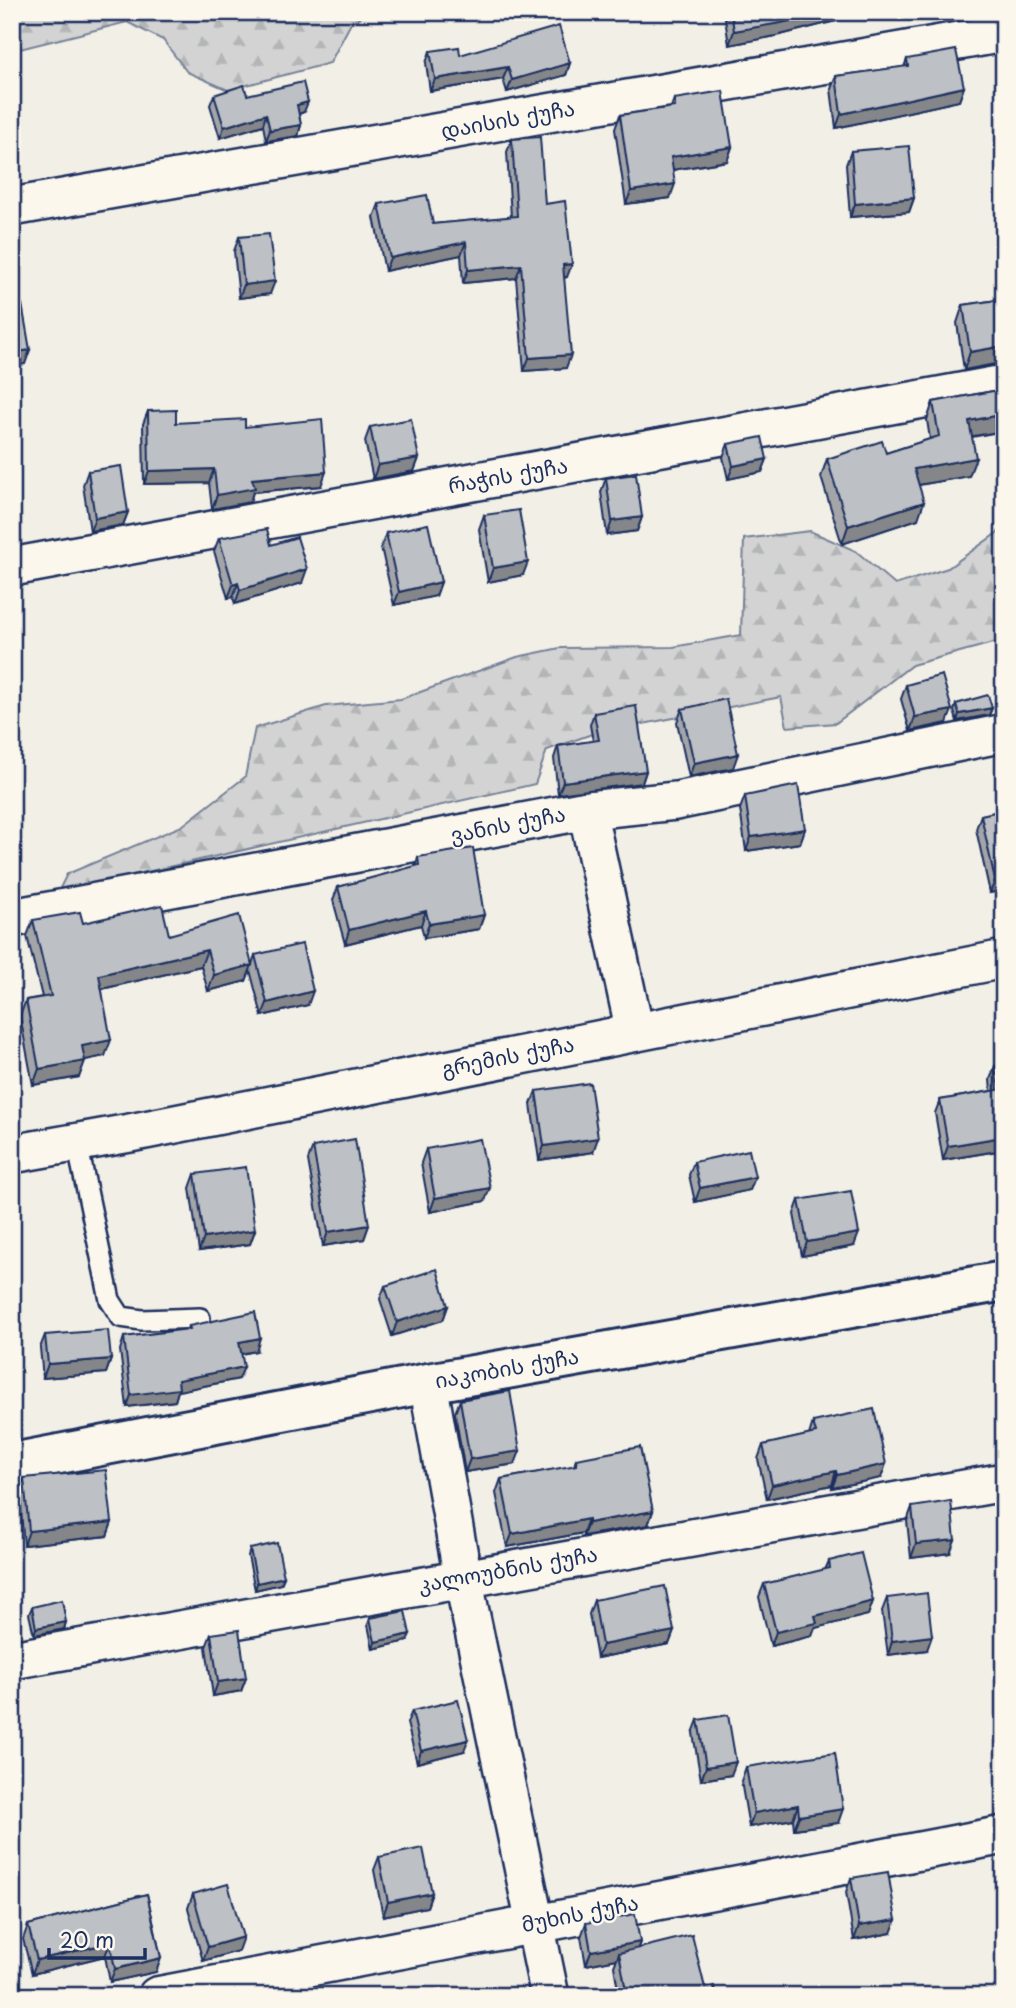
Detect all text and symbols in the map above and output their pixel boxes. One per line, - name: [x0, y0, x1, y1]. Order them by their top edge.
- street label: დაისის ქუჩა: [438, 91, 577, 146]
- street label: რაჭის ქუჩა: [445, 448, 570, 500]
- street label: ვანის ქუჩა: [447, 796, 568, 850]
- street label: გრემის ქუჩა: [439, 1027, 577, 1084]
- street label: იაკობის ქუჩა: [432, 1339, 581, 1395]
- street label: კალოუბნის ქუჩა: [415, 1536, 600, 1600]
- street label: მუხის ქუჩა: [518, 1885, 641, 1939]
- scale bar: [49, 1917, 145, 1961]
- text: 20 m: [60, 1923, 114, 1955]

